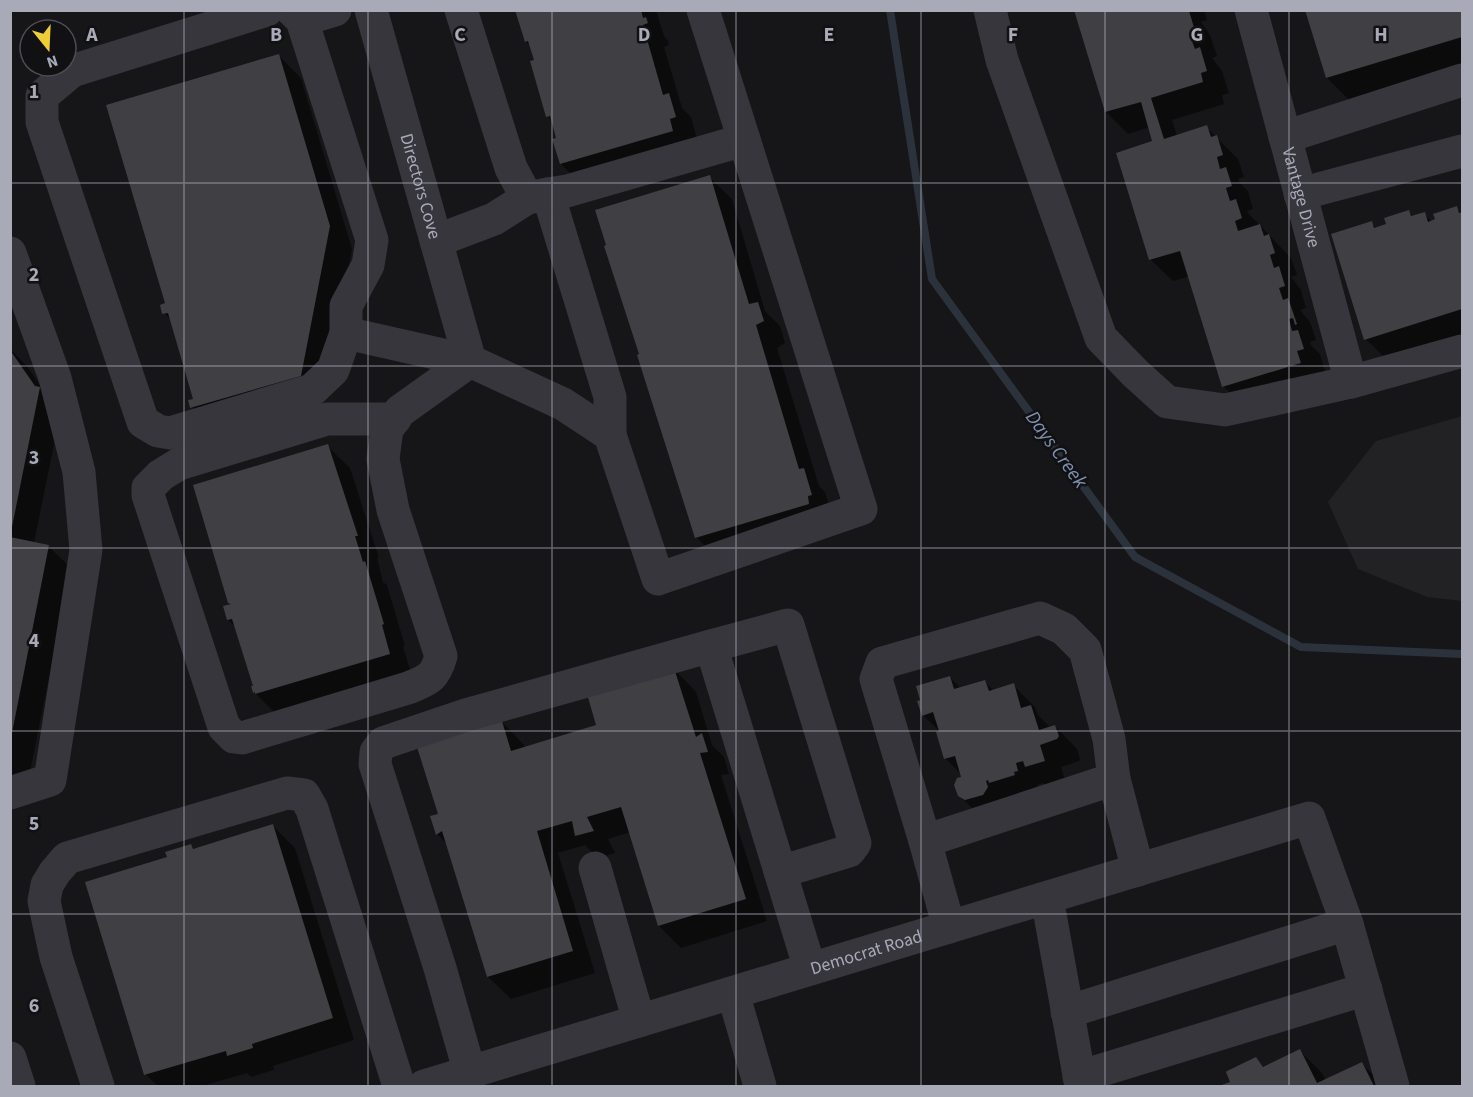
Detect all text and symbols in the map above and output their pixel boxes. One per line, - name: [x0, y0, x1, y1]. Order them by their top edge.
- north arrow: [18, 18, 78, 78]
- text: A: [85, 21, 98, 49]
- text: B: [270, 21, 282, 49]
- text: C: [454, 21, 466, 49]
- text: D: [638, 21, 650, 49]
- text: E: [824, 21, 834, 49]
- text: F: [1008, 21, 1018, 49]
- text: G: [1191, 21, 1203, 49]
- text: H: [1374, 21, 1388, 49]
- text: N: [44, 49, 61, 73]
- text: 1: [29, 78, 39, 106]
- street label: Directors Cove: [393, 131, 447, 242]
- street label: Vantage Drive: [1275, 144, 1326, 251]
- text: 2: [29, 261, 39, 289]
- water label: Days Creek: [1018, 405, 1094, 495]
- text: 3: [29, 444, 39, 472]
- text: 4: [29, 627, 40, 655]
- text: 5: [29, 810, 39, 838]
- street label: Democrat Road: [807, 924, 925, 981]
- text: 6: [29, 992, 39, 1020]

